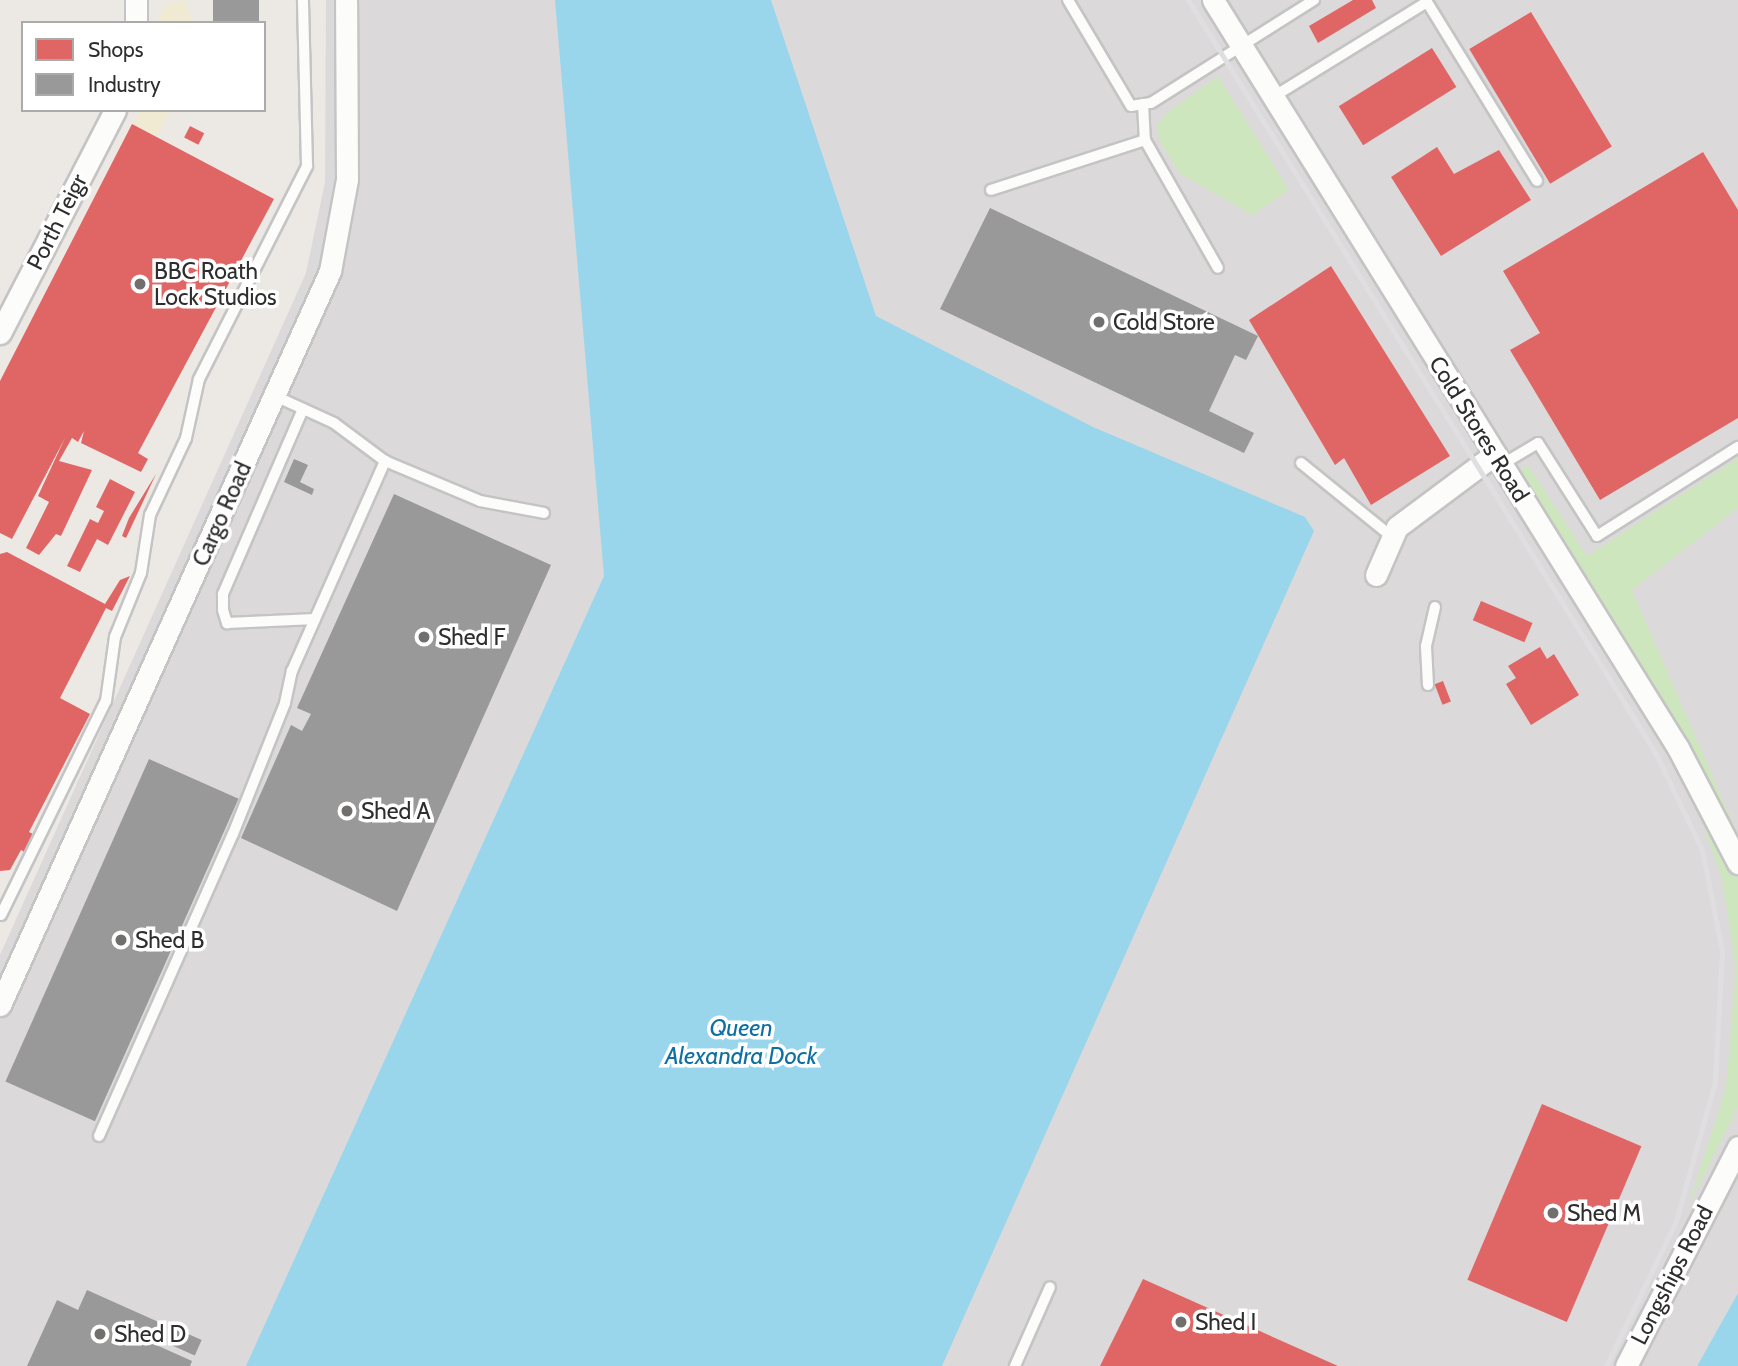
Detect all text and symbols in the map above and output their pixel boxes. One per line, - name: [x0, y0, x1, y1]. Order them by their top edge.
- legend: [21, 21, 266, 112]
- text: Shops: [88, 37, 143, 62]
- text: Industry: [88, 72, 161, 97]
- street label: Porth Teigr: [21, 169, 93, 275]
- place label: BBC Roath Lock Studios: [154, 257, 277, 311]
- marker: BBC Roath Lock Studios: [132, 276, 148, 292]
- place label: Cold Store: [1113, 308, 1215, 336]
- marker: Cold Store: [1091, 314, 1107, 330]
- street label: Cold Stores Road: [1423, 351, 1535, 507]
- street label: Cargo Road: [187, 457, 257, 571]
- place label: Shed F: [438, 623, 506, 651]
- marker: Shed F: [416, 629, 432, 645]
- place label: Shed A: [361, 797, 431, 825]
- marker: Shed A: [339, 803, 355, 819]
- place label: Shed B: [135, 926, 204, 954]
- marker: Shed B: [113, 932, 129, 948]
- water label: Queen Alexandra Dock: [665, 1014, 817, 1070]
- place label: Shed M: [1567, 1199, 1641, 1227]
- street label: Longships Road: [1625, 1201, 1719, 1349]
- marker: Shed M: [1545, 1205, 1561, 1221]
- place label: Shed I: [1195, 1308, 1256, 1336]
- marker: Shed I: [1173, 1314, 1189, 1330]
- place label: Shed D: [114, 1320, 186, 1348]
- marker: Shed D: [92, 1326, 108, 1342]

